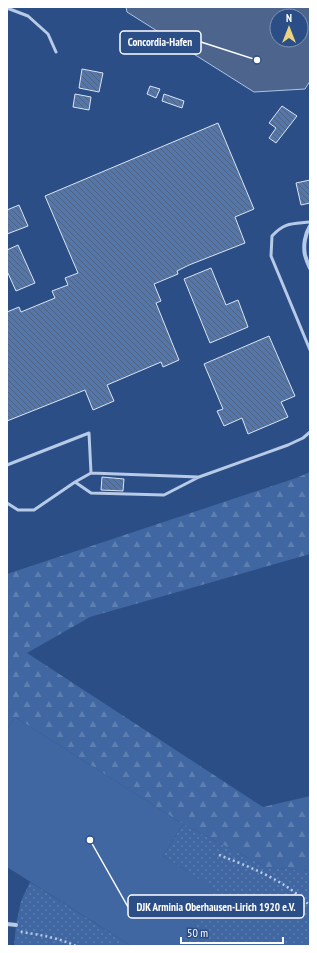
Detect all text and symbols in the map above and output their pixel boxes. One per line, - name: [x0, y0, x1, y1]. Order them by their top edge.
- north arrow: [269, 8, 309, 48]
- text: N: [286, 11, 292, 25]
- callout: Concordia-Hafen: [120, 31, 201, 54]
- text: Concordia-Hafen: [128, 35, 192, 49]
- callout: DJK Arminia Oberhausen-Lirich 1920 e.V.: [128, 895, 304, 918]
- text: DJK Arminia Oberhausen-Lirich 1920 e.V.: [136, 900, 296, 914]
- scale bar: [181, 919, 283, 945]
- text: 50 m: [187, 925, 208, 940]

